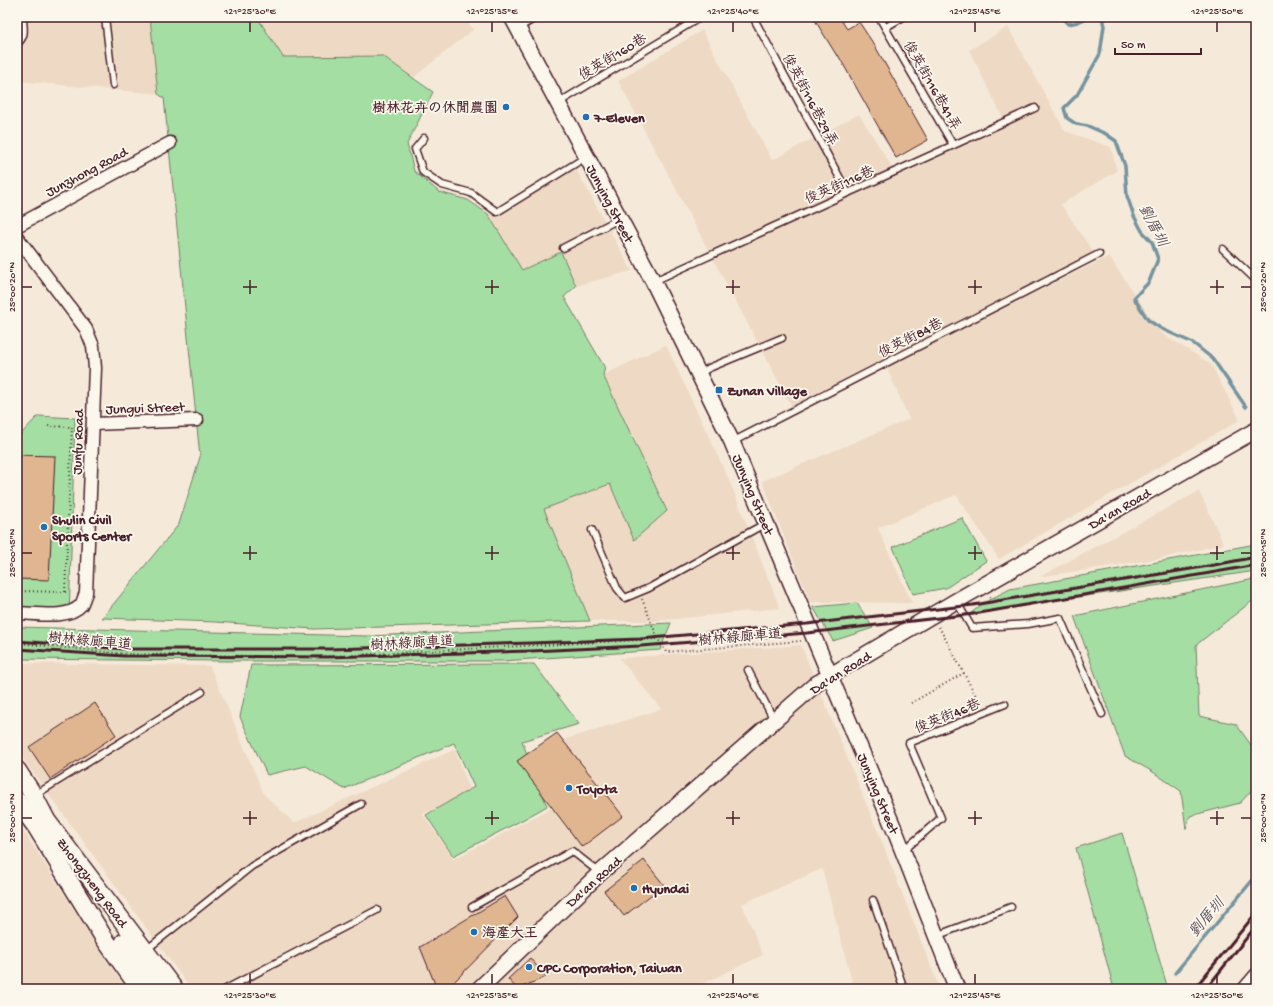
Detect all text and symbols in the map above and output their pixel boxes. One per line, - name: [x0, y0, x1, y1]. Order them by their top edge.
- text: 121°25'30"E: [223, 6, 276, 18]
- text: 121°25'35"E: [465, 6, 518, 18]
- text: 121°25'40"E: [707, 6, 759, 18]
- text: 121°25'45"E: [949, 6, 1001, 18]
- text: 121°25'50"E: [1190, 6, 1244, 18]
- street label: 俊英街160巷: [576, 30, 651, 85]
- scale bar: [1115, 30, 1201, 56]
- street label: 俊英街116巷41弄: [898, 38, 964, 134]
- text: 50 m: [1121, 39, 1146, 53]
- street label: 俊英街116巷29弄: [777, 51, 841, 149]
- place label: 樹林花卉の休閒農園: [372, 100, 498, 118]
- marker: 樹林花卉の休閒農園: [501, 102, 511, 112]
- place label: 7-Eleven: [593, 111, 645, 128]
- marker: 7-Eleven: [581, 112, 591, 122]
- street label: Junzhong Road: [43, 144, 133, 202]
- street label: Junying Street: [581, 162, 637, 247]
- street label: 俊英街116巷: [802, 162, 878, 209]
- water label: 劉厝圳: [1134, 201, 1173, 252]
- text: 25°00'20"N: [7, 262, 19, 312]
- text: 25°00'20"N: [1258, 262, 1270, 312]
- street label: 俊英街84巷: [876, 314, 947, 363]
- place label: Zunan Village: [727, 384, 808, 401]
- marker: Zunan Village: [714, 385, 724, 395]
- street label: Jungui Street: [105, 400, 186, 419]
- street label: Junfu Road: [70, 407, 89, 475]
- street label: Junying Street: [727, 452, 777, 539]
- street label: Da'an Road: [1085, 485, 1156, 535]
- place label: Shulin Civil Sports Center: [52, 513, 133, 546]
- marker: Shulin Civil Sports Center: [39, 522, 49, 532]
- text: 25°00'15"N: [7, 528, 19, 577]
- text: 25°00'15"N: [1258, 528, 1270, 577]
- street label: 樹林綠廊車道: [698, 625, 783, 651]
- street label: 樹林綠廊車道: [47, 629, 132, 655]
- street label: 樹林綠廊車道: [370, 633, 455, 655]
- street label: Da'an Road: [807, 648, 877, 700]
- street label: 俊英街46巷: [912, 695, 984, 738]
- street label: Junying Street: [852, 751, 902, 838]
- place label: Toyota: [576, 782, 619, 799]
- marker: Toyota: [564, 783, 574, 793]
- text: 25°00'10"N: [7, 793, 19, 842]
- text: 25°00'10"N: [1258, 793, 1270, 842]
- street label: Zhongzheng Road: [52, 835, 131, 933]
- street label: Da'an Road: [563, 852, 627, 913]
- place label: Hyundai: [642, 882, 689, 899]
- marker: Hyundai: [629, 883, 639, 893]
- water label: 劉厝圳: [1185, 893, 1230, 941]
- place label: 海產大王: [482, 926, 538, 943]
- marker: 海產大王: [469, 927, 479, 937]
- place label: CPC Corporation, Taiwan: [536, 961, 682, 978]
- marker: CPC Corporation, Taiwan: [524, 962, 534, 972]
- text: 121°25'30"E: [223, 990, 276, 1002]
- text: 121°25'35"E: [465, 990, 518, 1002]
- text: 121°25'40"E: [707, 990, 759, 1002]
- text: 121°25'45"E: [949, 990, 1001, 1002]
- text: 121°25'50"E: [1190, 990, 1244, 1002]

